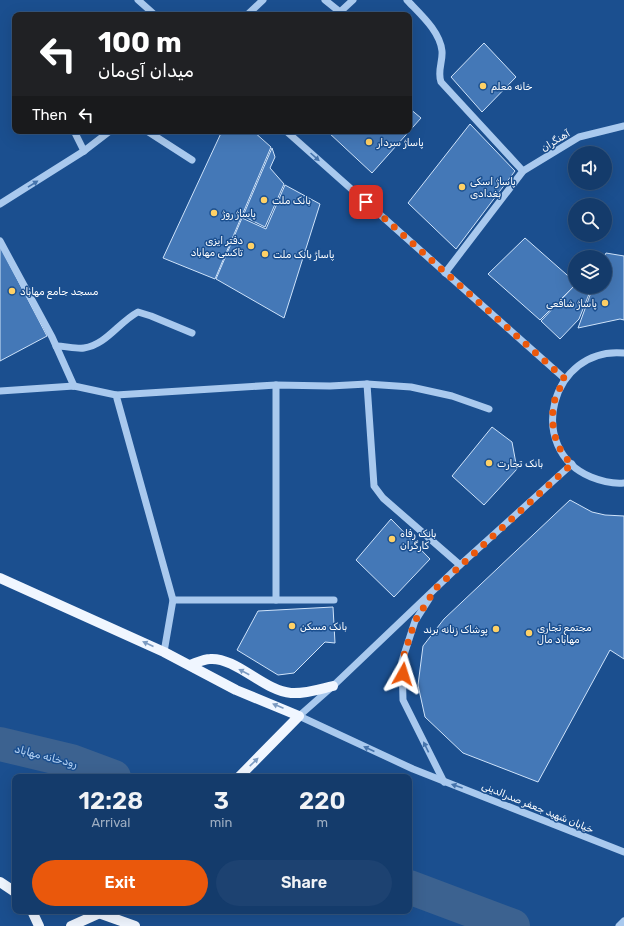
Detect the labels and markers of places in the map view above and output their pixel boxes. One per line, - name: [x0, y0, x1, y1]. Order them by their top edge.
- marker: خانه معلم: [478, 81, 488, 91]
- place label: خانه معلم: [491, 81, 532, 93]
- marker: پاساژ سردار: [364, 137, 374, 147]
- place label: پاساژ سردار: [376, 137, 424, 150]
- place label: پاساژ اسکی بغدادی: [470, 176, 516, 200]
- marker: پاساژ اسکی بغدادی: [457, 182, 467, 192]
- pin: [349, 185, 383, 219]
- marker: بانک ملت: [259, 195, 269, 205]
- place label: بانک ملت: [272, 195, 311, 207]
- marker: پاساژ روژ: [209, 208, 219, 218]
- place label: پاساژ روژ: [221, 208, 256, 221]
- place label: دفتر ایزی تاکسی مهاباد: [191, 235, 243, 259]
- marker: دفتر ایزی تاکسی مهاباد: [246, 241, 256, 251]
- marker: پاساژ بانک ملت: [260, 249, 270, 259]
- place label: پاساژ بانک ملت: [273, 249, 335, 262]
- marker: مسجد جامع مهاباد: [7, 286, 17, 296]
- place label: مسجد جامع مهاباد: [20, 286, 99, 299]
- place label: پاساژ شافعی: [546, 298, 597, 311]
- marker: پاساژ شافعی: [600, 298, 610, 308]
- marker: بانک تجارت: [484, 458, 494, 468]
- place label: بانک تجارت: [497, 458, 543, 470]
- place label: بانک رفاه کارگران: [400, 528, 436, 552]
- marker: بانک رفاه کارگران: [387, 534, 397, 544]
- marker: بانک مسکن: [287, 621, 297, 631]
- place label: بانک مسکن: [300, 621, 347, 633]
- place label: مجتمع تجاری مهاباد مال: [537, 622, 592, 646]
- place label: پوشاک زنانه برند: [423, 624, 488, 637]
- marker: پوشاک زنانه برند: [491, 624, 501, 634]
- marker: مجتمع تجاری مهاباد مال: [524, 628, 534, 638]

